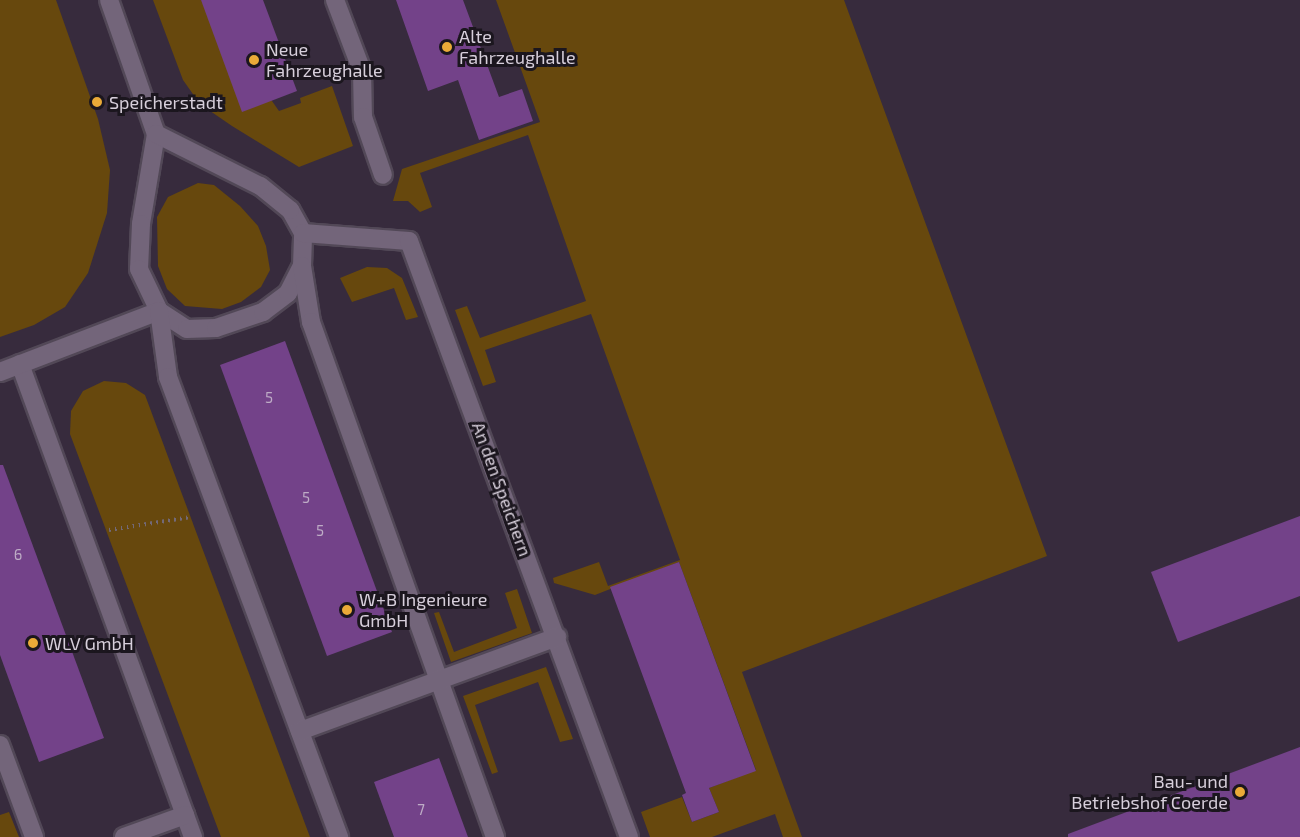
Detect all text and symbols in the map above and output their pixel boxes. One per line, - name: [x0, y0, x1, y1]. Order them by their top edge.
- place label: Alte Fahrzeughalle: [459, 26, 576, 68]
- place label: Neue Fahrzeughalle: [266, 39, 383, 82]
- marker: Alte Fahrzeughalle: [440, 40, 454, 54]
- marker: Neue Fahrzeughalle: [247, 53, 261, 67]
- place label: Speicherstadt: [109, 91, 223, 113]
- marker: Speicherstadt: [90, 95, 104, 109]
- house number: 5: [265, 389, 273, 407]
- street label: An den Speichern: [468, 419, 536, 559]
- house number: 5: [302, 489, 310, 507]
- house number: 5: [316, 522, 324, 540]
- house number: 6: [14, 546, 22, 564]
- place label: W+B Ingenieure GmbH: [359, 589, 487, 632]
- marker: W+B Ingenieure GmbH: [340, 603, 354, 617]
- place label: WLV GmbH: [45, 632, 134, 654]
- marker: WLV GmbH: [26, 636, 40, 650]
- place label: Bau- und Betriebshof Coerde: [1071, 771, 1228, 814]
- marker: Bau- und Betriebshof Coerde: [1233, 785, 1247, 799]
- house number: 7: [417, 801, 425, 819]

